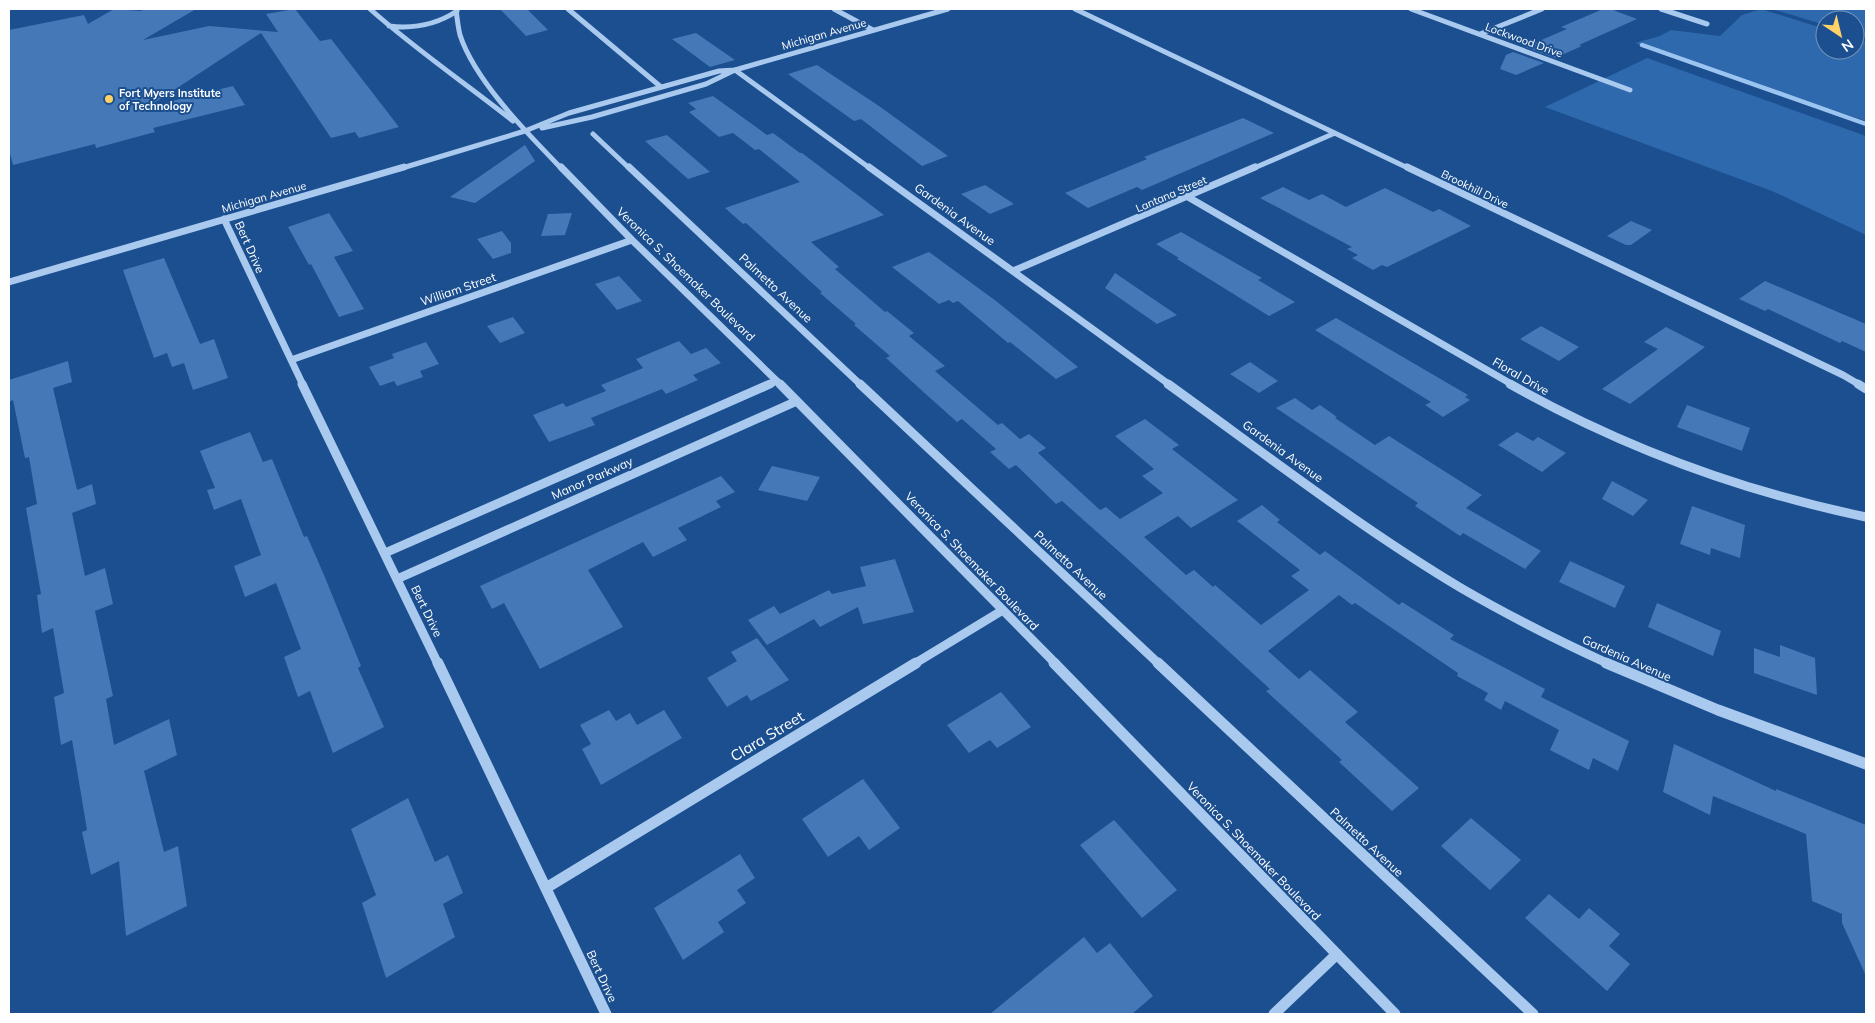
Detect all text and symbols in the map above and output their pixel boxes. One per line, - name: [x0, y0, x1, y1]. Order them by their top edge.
- north arrow: [1815, 10, 1865, 60]
- street label: Michigan Avenue: [780, 15, 868, 53]
- street label: Lockwood Drive: [1483, 20, 1565, 60]
- text: N: [1838, 35, 1857, 56]
- place label: Fort Myers Institute of Technology: [119, 86, 221, 113]
- marker: Fort Myers Institute of Technology: [103, 93, 115, 105]
- street label: Brookhill Drive: [1439, 167, 1511, 211]
- street label: Lantana Street: [1133, 173, 1209, 215]
- street label: Michigan Avenue: [220, 178, 308, 216]
- street label: Gardenia Avenue: [912, 180, 998, 248]
- street label: Veronica S. Shoemaker Boulevard: [614, 204, 758, 344]
- street label: Bert Drive: [232, 219, 268, 275]
- street label: Palmetto Avenue: [736, 250, 816, 326]
- street label: William Street: [418, 269, 498, 309]
- street label: Floral Drive: [1490, 354, 1552, 398]
- street label: Gardenia Avenue: [1240, 417, 1326, 485]
- street label: Manor Parkway: [549, 453, 636, 503]
- street label: Veronica S. Shoemaker Boulevard: [902, 489, 1042, 633]
- street label: Palmetto Avenue: [1031, 527, 1111, 603]
- street label: Bert Drive: [408, 583, 446, 639]
- street label: Gardenia Avenue: [1580, 632, 1674, 684]
- street label: Clara Street: [727, 707, 807, 765]
- street label: Veronica S. Shoemaker Boulevard: [1184, 779, 1324, 923]
- street label: Palmetto Avenue: [1327, 804, 1407, 880]
- street label: Bert Drive: [583, 948, 621, 1004]

